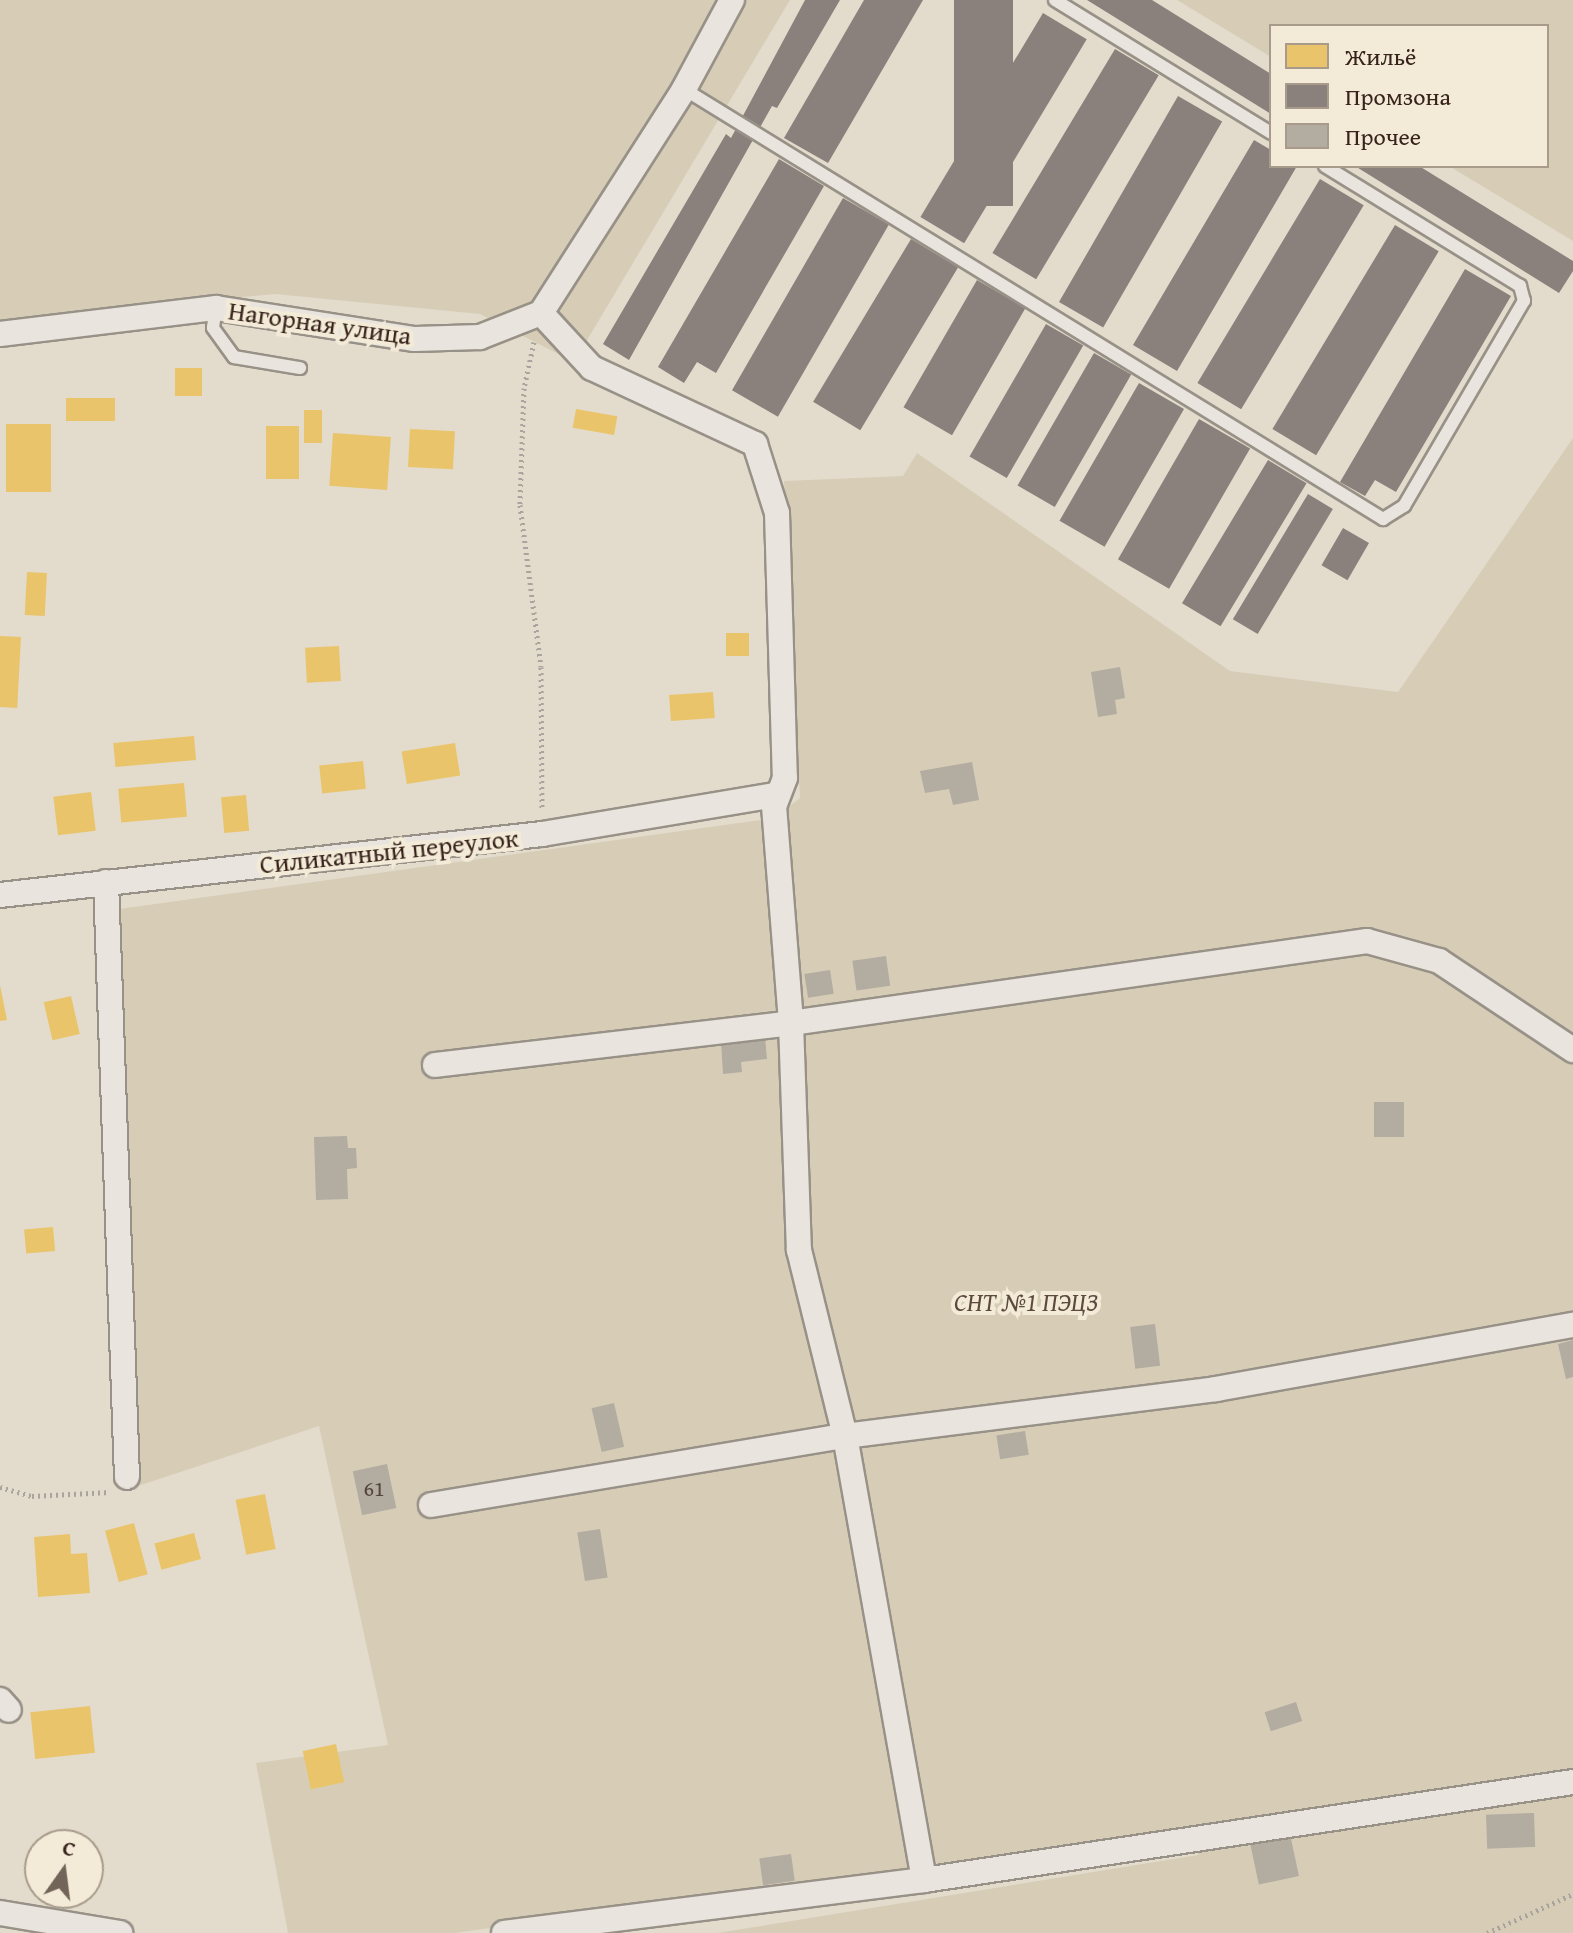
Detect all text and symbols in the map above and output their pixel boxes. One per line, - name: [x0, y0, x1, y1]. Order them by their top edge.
- legend: [1269, 24, 1549, 168]
- text: Жильё: [1345, 39, 1416, 74]
- text: Промзона: [1345, 79, 1451, 114]
- text: Прочее: [1345, 119, 1421, 154]
- street label: Нагорная улица: [226, 295, 414, 351]
- street label: Силикатный переулок: [258, 822, 520, 880]
- park label: СНТ №1 ПЭЦЗ: [954, 1286, 1098, 1318]
- house number: 61: [363, 1476, 385, 1502]
- north arrow: [24, 1829, 104, 1909]
- text: С: [59, 1831, 79, 1865]

